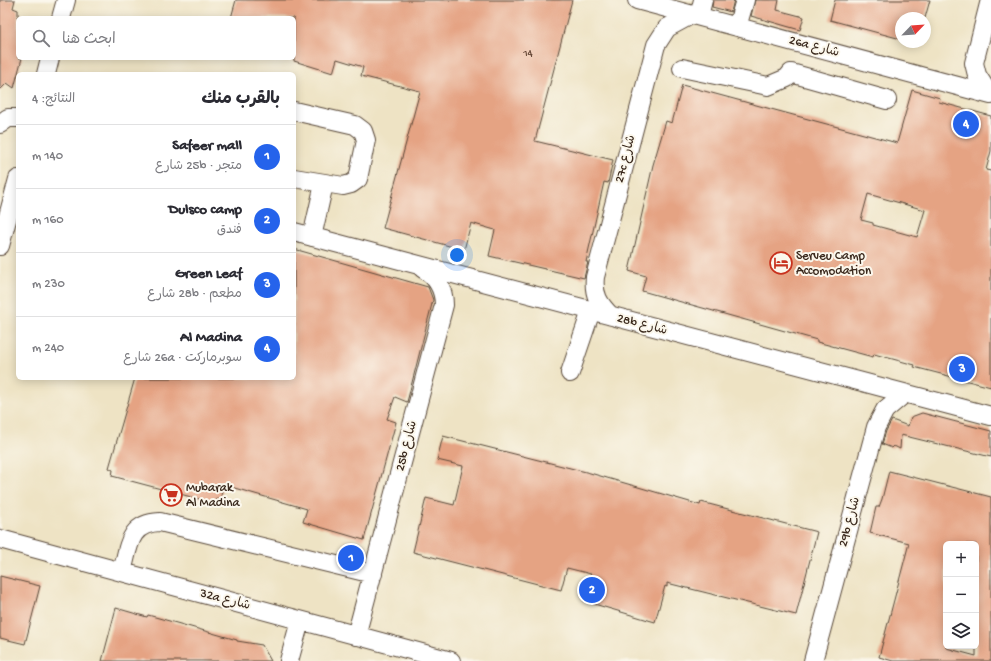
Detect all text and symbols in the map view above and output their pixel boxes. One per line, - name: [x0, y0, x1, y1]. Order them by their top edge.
- north arrow: [895, 12, 931, 48]
- search box: [16, 16, 296, 60]
- icon: search: [30, 27, 52, 49]
- text: ابحث هنا: [62, 31, 116, 49]
- street label: 26a شارع: [787, 33, 841, 61]
- house number: 14: [522, 48, 534, 60]
- text: بالقرب منك: [201, 90, 280, 110]
- text: النتائج: 4: [32, 92, 75, 107]
- pin: 4: [953, 109, 979, 139]
- street label: 27c شارع: [612, 133, 640, 185]
- text: Safeer mall: [172, 137, 242, 155]
- text: 140 m: [32, 149, 63, 164]
- text: 1: [264, 149, 270, 164]
- text: متجر · 25b شارع: [155, 159, 242, 174]
- text: Dulsco camp: [168, 201, 242, 219]
- text: 160 m: [32, 213, 64, 228]
- text: 2: [264, 213, 270, 228]
- text: فندق: [217, 223, 242, 238]
- your location: [447, 245, 467, 265]
- place label: Serveu Camp Accomodation: [796, 249, 872, 279]
- hotel icon: Serveu Camp Accomodation: [768, 250, 794, 276]
- text: Green Leaf: [175, 265, 242, 283]
- text: 230 m: [32, 277, 65, 292]
- text: 3: [264, 277, 270, 292]
- text: مطعم · 28b شارع: [147, 287, 242, 302]
- street label: 28b شارع: [615, 311, 669, 339]
- text: Al Madina: [180, 329, 242, 347]
- text: 240 m: [32, 341, 64, 356]
- text: 4: [264, 341, 270, 356]
- text: سوبرماركت · 26a شارع: [123, 351, 242, 366]
- pin: 3: [949, 354, 975, 384]
- street label: 25b شارع: [393, 419, 421, 473]
- place label: Mubarak Al Madina: [186, 481, 240, 511]
- supermarket icon: Mubarak Al Madina: [158, 482, 184, 508]
- street label: 29b شارع: [836, 495, 864, 549]
- map controls: [943, 541, 979, 649]
- button: +: [943, 541, 979, 577]
- pin: 1: [338, 543, 364, 573]
- pin: 2: [579, 575, 605, 605]
- button: −: [943, 577, 979, 613]
- street label: 32a شارع: [197, 586, 252, 614]
- button: layers: [943, 613, 979, 649]

